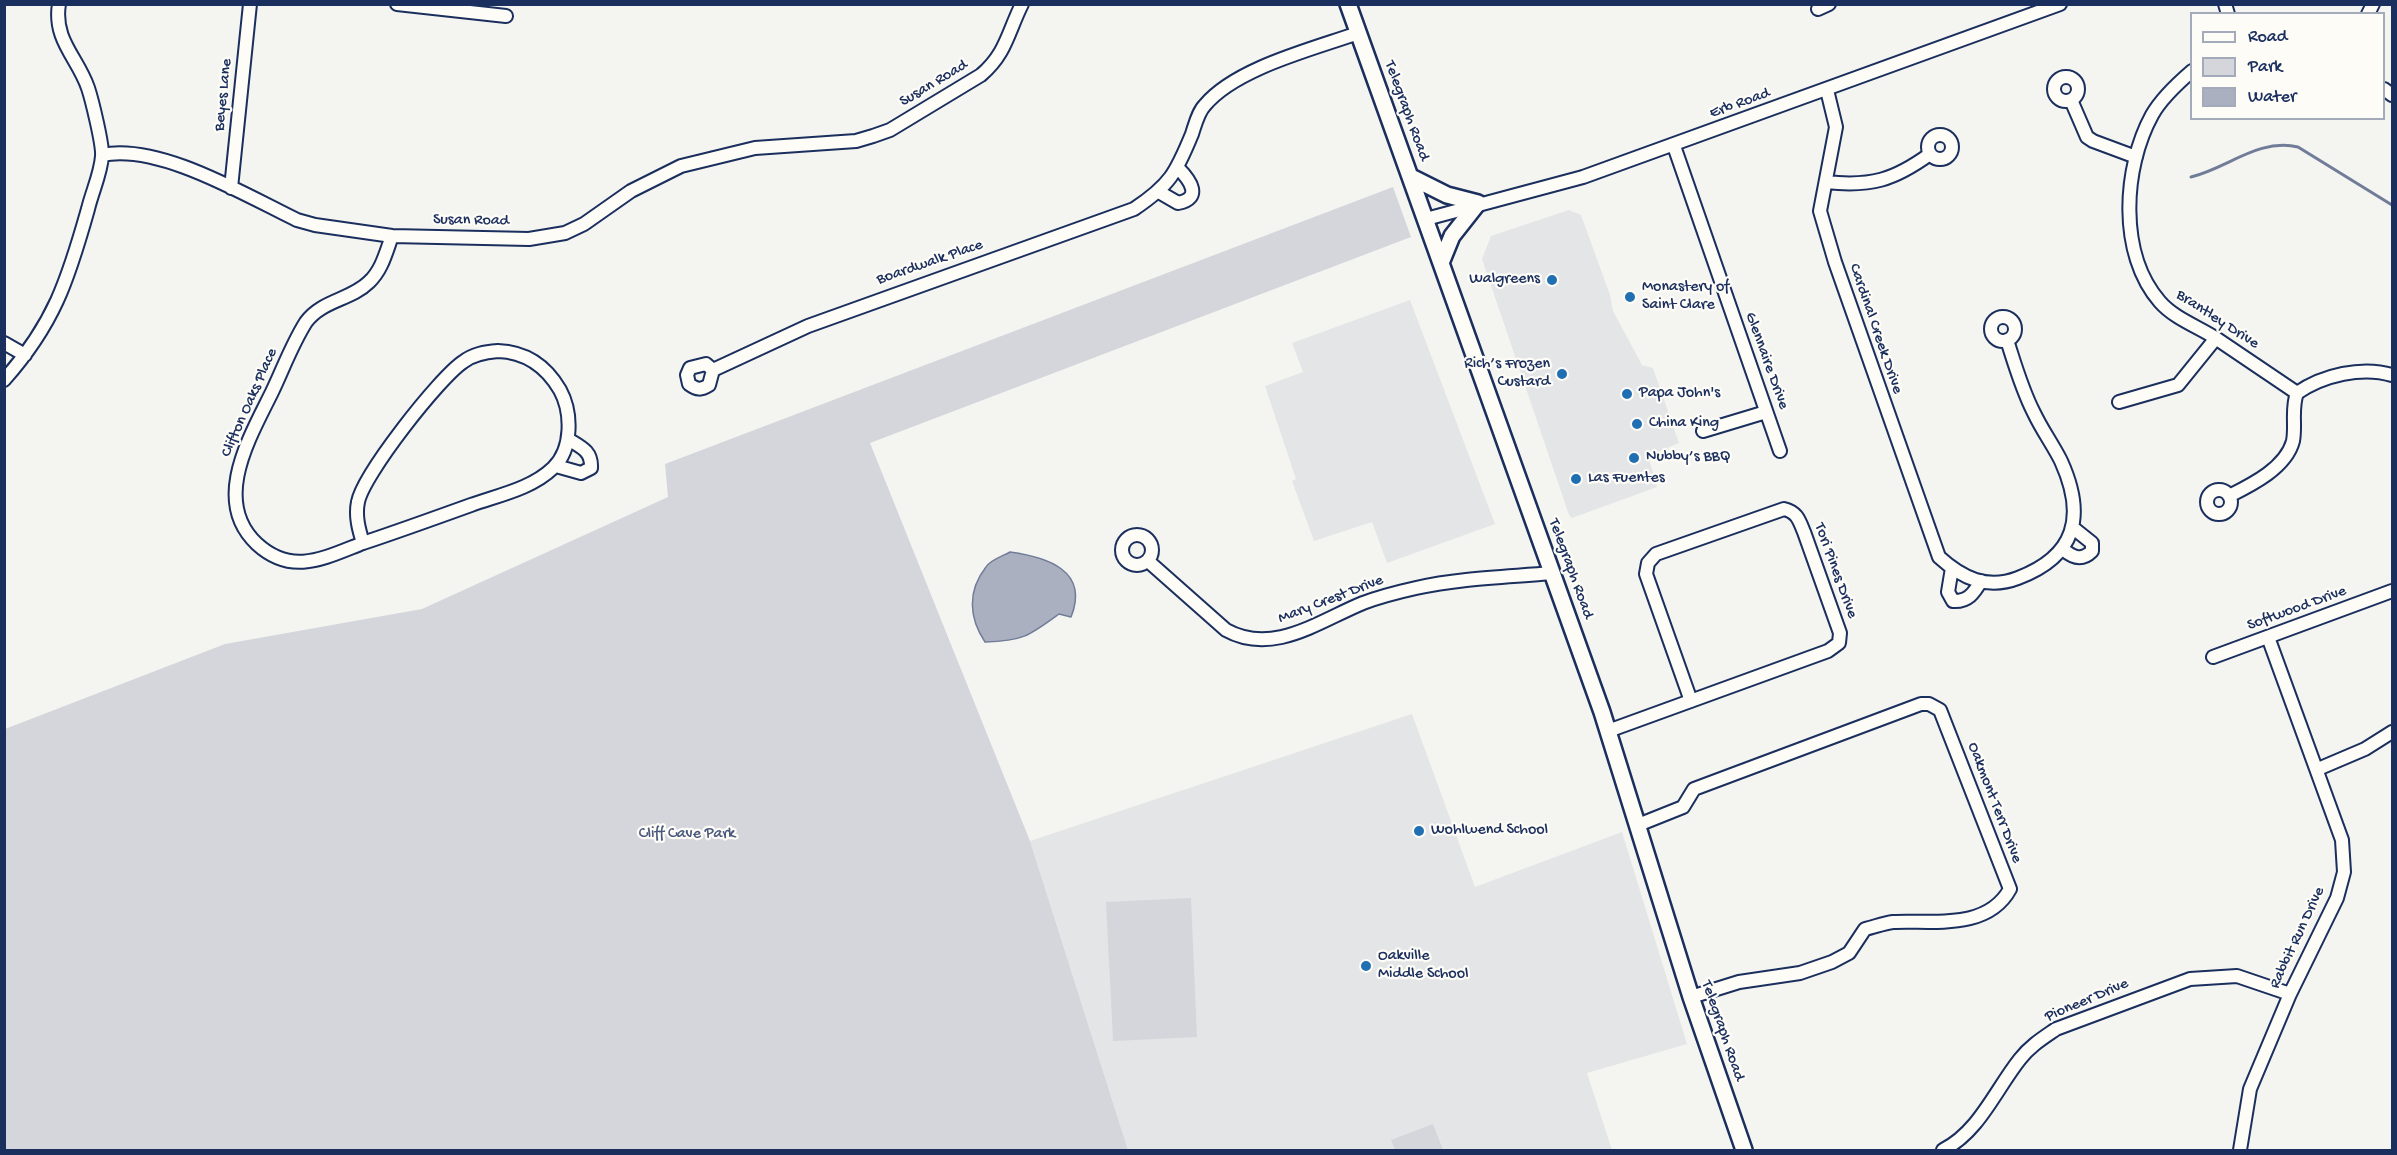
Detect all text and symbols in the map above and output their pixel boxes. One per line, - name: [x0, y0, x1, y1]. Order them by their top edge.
- legend: [2190, 12, 2385, 120]
- text: Road: [2248, 27, 2287, 48]
- street label: Susan Road: [896, 56, 972, 112]
- text: Park: [2248, 57, 2282, 78]
- street label: Beyes Lane: [211, 58, 237, 132]
- street label: Telegraph Road: [1379, 58, 1433, 164]
- street label: Erb Road: [1707, 84, 1773, 124]
- text: Water: [2248, 87, 2296, 108]
- street label: Susan Road: [433, 211, 509, 231]
- street label: Boardwalk Place: [874, 236, 986, 290]
- street label: Cardinal Creek Drive: [1844, 261, 1906, 397]
- place label: Walgreens: [1469, 270, 1540, 290]
- marker: Walgreens: [1545, 273, 1559, 287]
- place label: Monastery of Saint Clare: [1642, 278, 1729, 316]
- street label: Brantley Drive: [2172, 286, 2262, 354]
- marker: Monastery of Saint Clare: [1623, 290, 1637, 304]
- street label: Glennaire Drive: [1740, 310, 1792, 412]
- street label: Clifton Oaks Place: [217, 346, 283, 460]
- place label: Rich’s Frozen Custard: [1464, 355, 1550, 393]
- marker: Rich’s Frozen Custard: [1555, 367, 1569, 381]
- place label: Papa John's: [1639, 384, 1720, 404]
- marker: Papa John's: [1620, 387, 1634, 401]
- place label: China King: [1649, 414, 1719, 434]
- marker: China King: [1630, 417, 1644, 431]
- place label: Nubby’s BBQ: [1646, 448, 1731, 468]
- marker: Nubby’s BBQ: [1627, 451, 1641, 465]
- place label: Las Fuentes: [1588, 469, 1665, 489]
- marker: Las Fuentes: [1569, 472, 1583, 486]
- street label: Telegraph Road: [1543, 516, 1597, 622]
- street label: Tori Pines Drive: [1809, 521, 1861, 621]
- street label: Mary Crest Drive: [1276, 571, 1386, 629]
- street label: Softwood Drive: [2245, 582, 2349, 636]
- street label: Oakmont Terr Drive: [1962, 740, 2026, 866]
- place label: Wohlwend School: [1431, 821, 1548, 841]
- marker: Wohlwend School: [1412, 824, 1426, 838]
- park label: Cliff Cave Park: [639, 825, 735, 845]
- street label: Rabbit Run Drive: [2266, 884, 2330, 992]
- place label: Oakville Middle School: [1378, 947, 1468, 985]
- marker: Oakville Middle School: [1359, 959, 1373, 973]
- street label: Pioneer Drive: [2042, 975, 2132, 1027]
- street label: Telegraph Road: [1696, 978, 1748, 1084]

